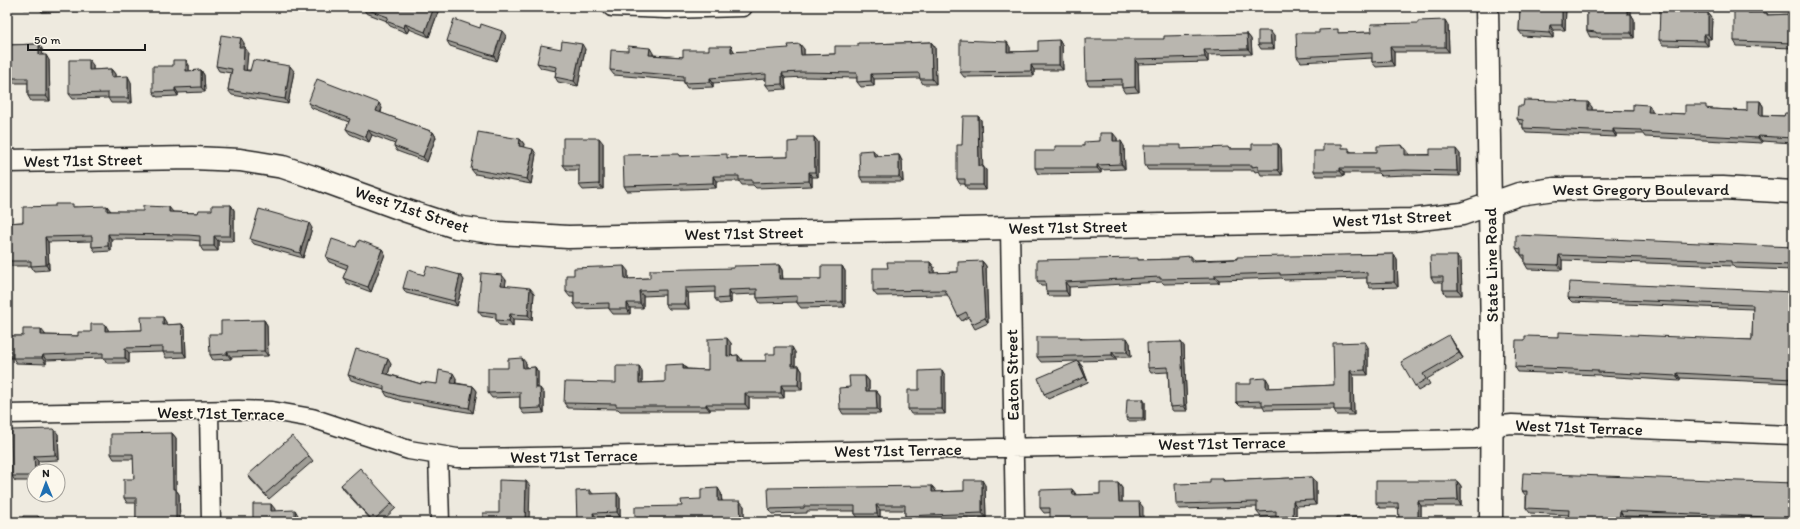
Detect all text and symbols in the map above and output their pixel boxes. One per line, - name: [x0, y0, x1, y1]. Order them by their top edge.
- scale bar: [28, 26, 145, 52]
- text: 50 m: [34, 33, 60, 47]
- street label: West 71st Street: [23, 149, 143, 171]
- street label: West Gregory Boulevard: [1553, 179, 1730, 199]
- street label: West 71st Street: [352, 181, 472, 237]
- street label: West 71st Street: [1332, 205, 1452, 231]
- street label: State Line Road: [1480, 207, 1502, 323]
- street label: West 71st Street: [1008, 216, 1128, 238]
- street label: West 71st Street: [684, 222, 804, 244]
- street label: Eaton Street: [1001, 328, 1023, 421]
- street label: West 71st Terrace: [157, 402, 285, 424]
- street label: West 71st Terrace: [1515, 415, 1643, 439]
- street label: West 71st Terrace: [1158, 432, 1286, 454]
- street label: West 71st Terrace: [834, 439, 962, 461]
- street label: West 71st Terrace: [510, 445, 638, 467]
- north arrow: [26, 463, 66, 503]
- text: N: [42, 467, 50, 480]

